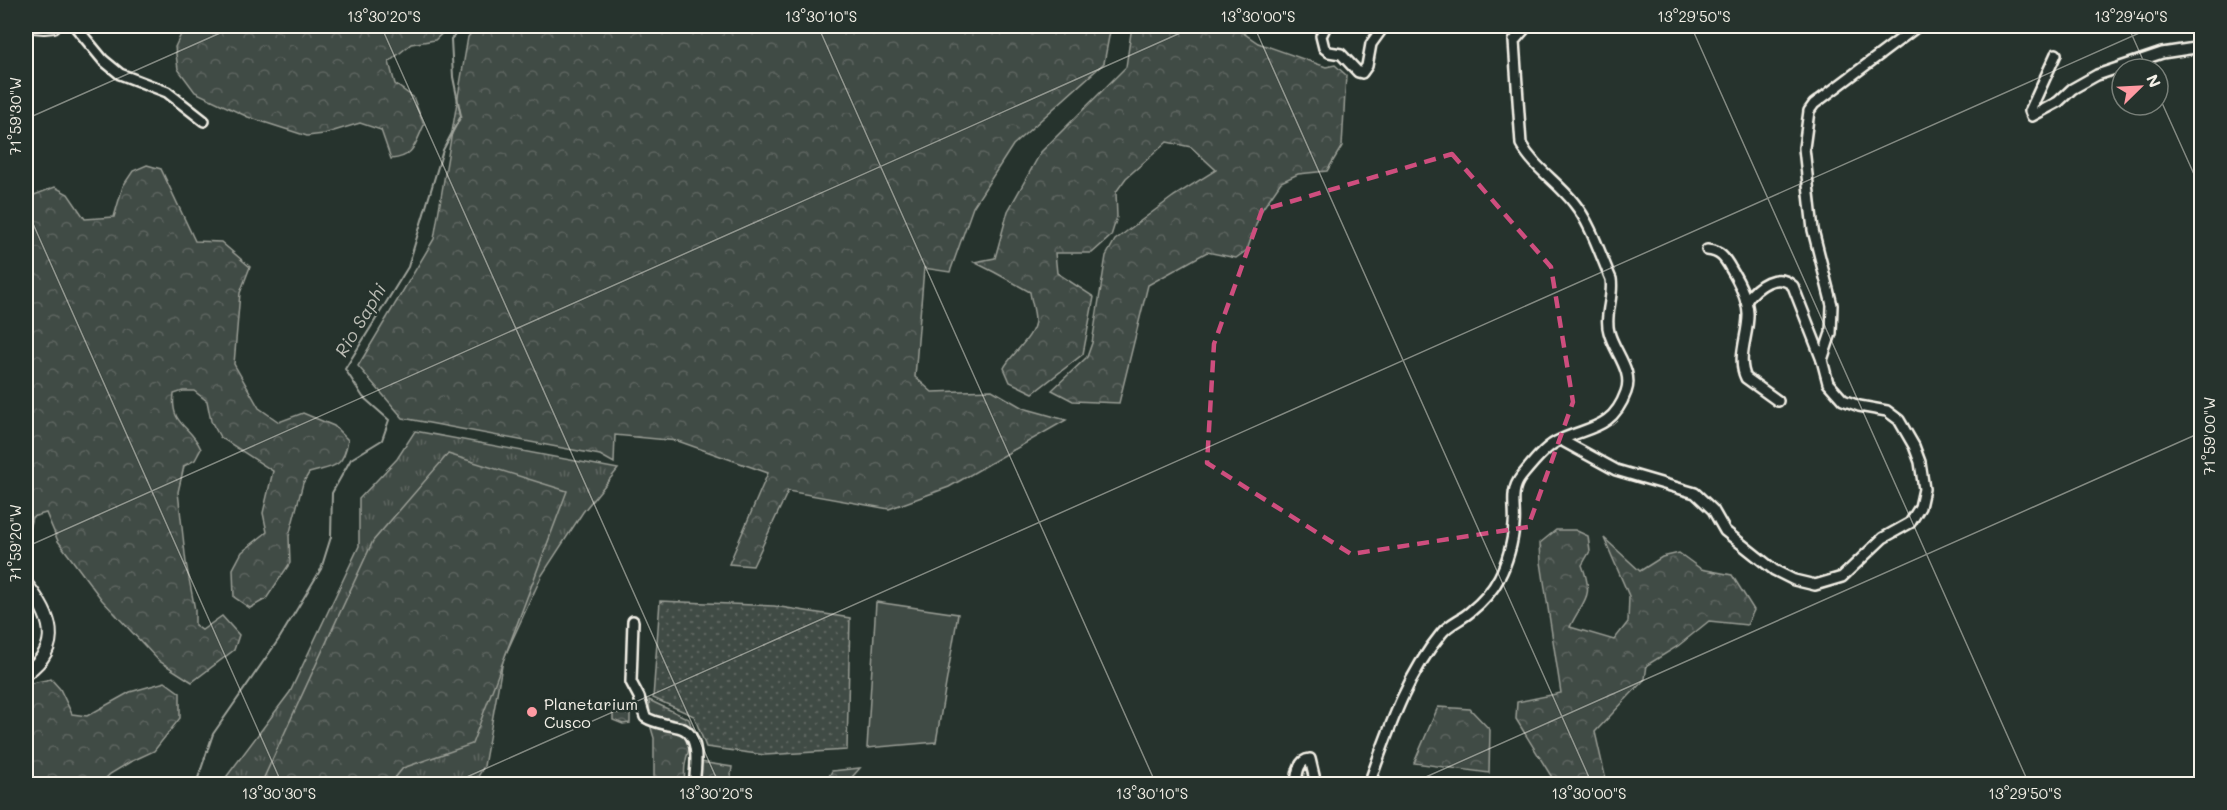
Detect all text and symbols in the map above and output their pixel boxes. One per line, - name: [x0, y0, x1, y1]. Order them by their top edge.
- text: 13°30'20"S: [347, 6, 421, 26]
- text: 13°30'10"S: [785, 6, 857, 26]
- text: 13°30'00"S: [1221, 6, 1295, 26]
- text: 13°29'50"S: [1657, 6, 1731, 26]
- text: 13°29'40"S: [2094, 6, 2168, 26]
- north arrow: [2110, 57, 2170, 117]
- text: N: [2142, 71, 2166, 91]
- text: 71°59'30"W: [5, 77, 25, 155]
- water label: Rio Saphi: [329, 278, 392, 361]
- text: 71°59'00"W: [2199, 397, 2219, 475]
- text: 71°59'20"W: [5, 504, 25, 582]
- place label: Planetarium Cusco: [544, 693, 638, 732]
- marker: Planetarium Cusco: [525, 705, 539, 719]
- text: 13°30'30"S: [242, 783, 316, 803]
- text: 13°30'20"S: [679, 783, 753, 803]
- text: 13°30'10"S: [1116, 783, 1188, 803]
- text: 13°30'00"S: [1552, 783, 1626, 803]
- text: 13°29'50"S: [1988, 783, 2062, 803]

